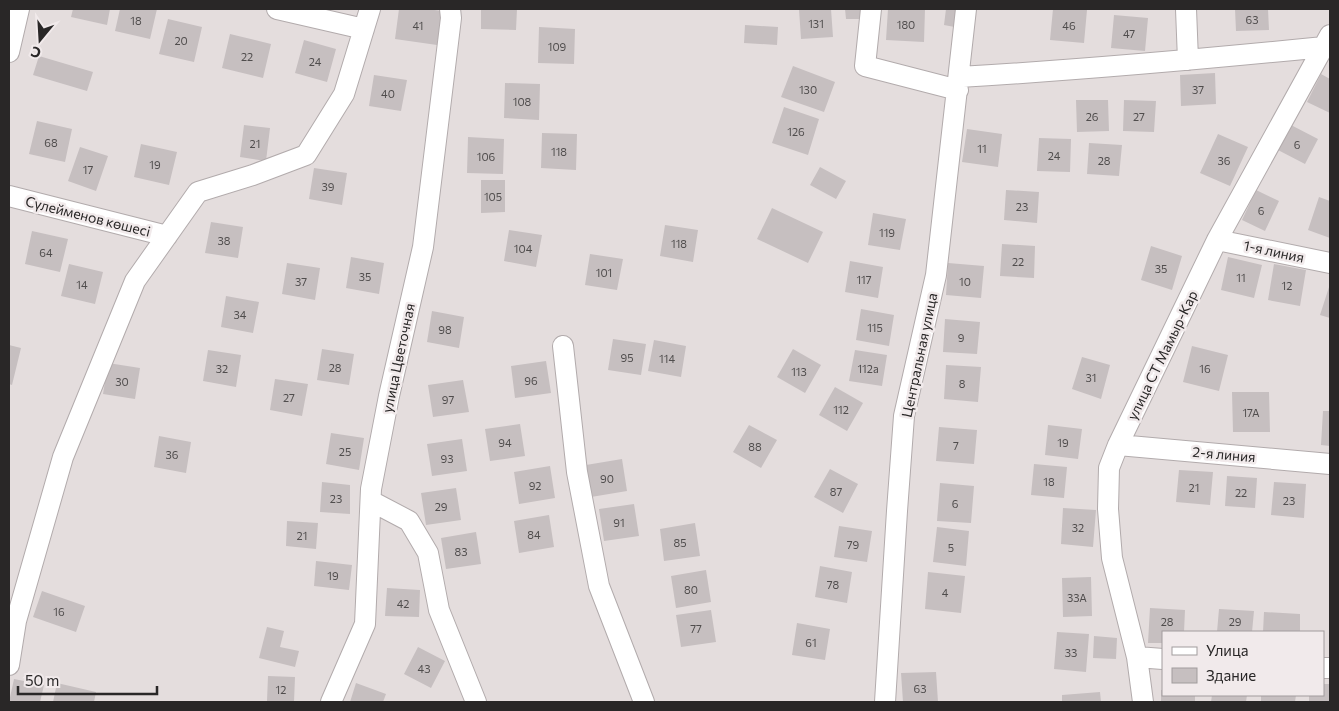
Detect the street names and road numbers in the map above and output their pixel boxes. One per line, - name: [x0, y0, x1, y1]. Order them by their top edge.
- street label: Сүлейменов көшесі: [24, 192, 152, 240]
- street label: 1-я линия: [1242, 236, 1306, 266]
- street label: улица СТ Мамыр-Кар: [1123, 288, 1201, 422]
- street label: Центральная улица: [897, 291, 941, 419]
- street label: улица Цветочная: [378, 302, 418, 414]
- street label: 2-я линия: [1192, 443, 1256, 465]

